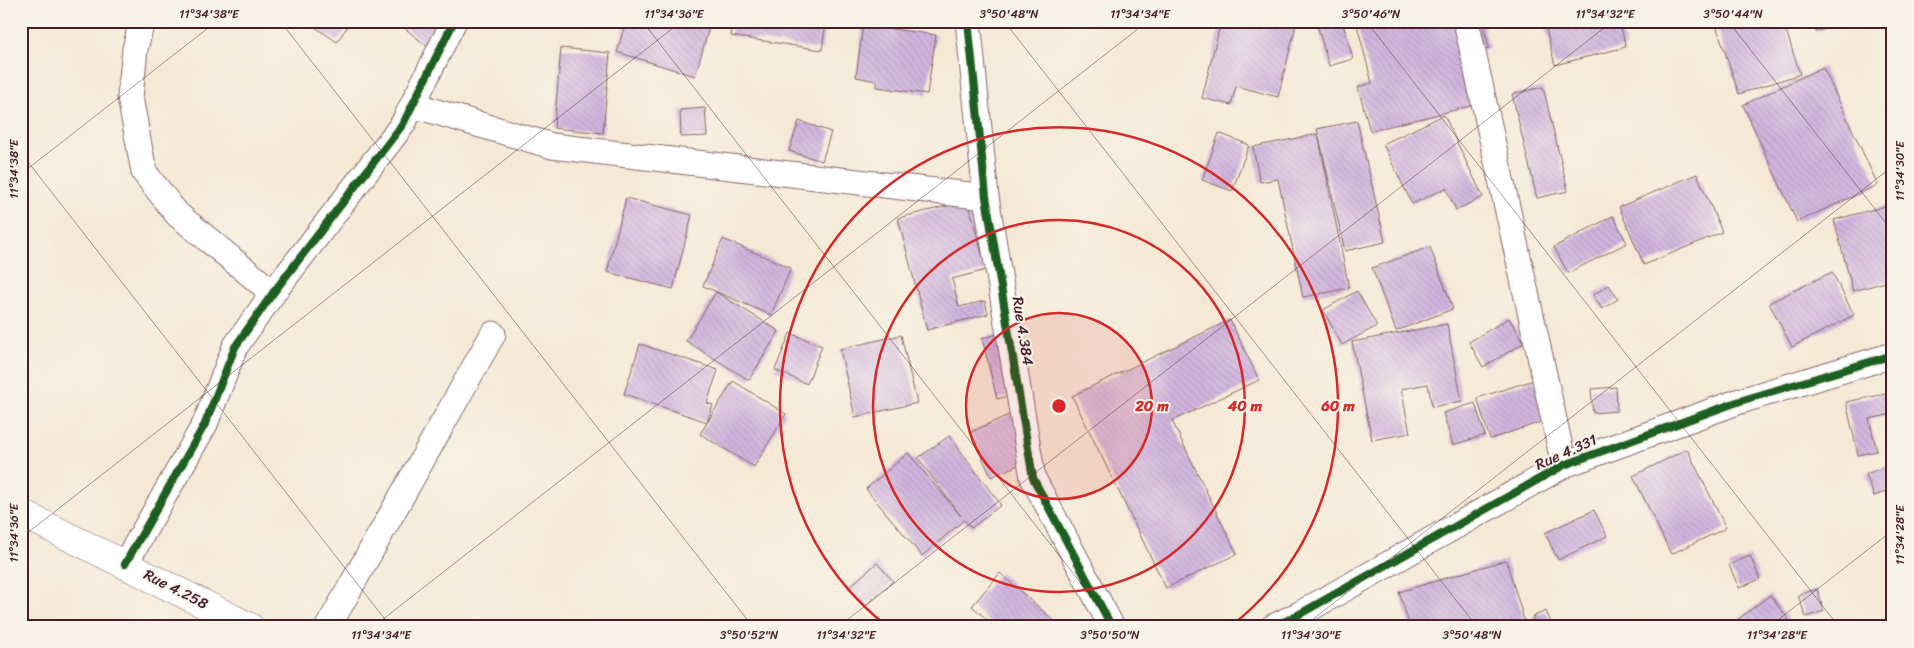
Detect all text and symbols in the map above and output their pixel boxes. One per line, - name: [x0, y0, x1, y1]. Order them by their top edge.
- text: 11°34'38"E: [179, 3, 240, 25]
- text: 11°34'36"E: [644, 3, 705, 25]
- text: 3°50'48"N: [979, 3, 1039, 25]
- text: 11°34'34"E: [1110, 3, 1171, 25]
- text: 3°50'46"N: [1342, 3, 1401, 25]
- text: 11°34'32"E: [1575, 3, 1636, 25]
- text: 3°50'44"N: [1703, 3, 1763, 25]
- text: 11°34'38"E: [3, 138, 25, 199]
- text: 11°34'30"E: [1889, 140, 1911, 201]
- street label: Rue 4.384: [1005, 295, 1041, 367]
- text: 20 m: [1134, 393, 1169, 419]
- text: 40 m: [1227, 393, 1263, 419]
- text: 60 m: [1320, 393, 1355, 419]
- centre of rings: [1050, 397, 1068, 415]
- street label: Rue 4.331: [1531, 427, 1601, 477]
- text: 11°34'36"E: [3, 502, 25, 563]
- text: 11°34'28"E: [1889, 504, 1911, 565]
- street label: Rue 4.258: [139, 562, 213, 616]
- text: 11°34'34"E: [351, 624, 412, 646]
- text: 3°50'52"N: [720, 624, 779, 646]
- text: 11°34'32"E: [816, 624, 877, 646]
- text: 3°50'50"N: [1080, 624, 1140, 646]
- text: 11°34'30"E: [1281, 624, 1342, 646]
- text: 3°50'48"N: [1442, 624, 1502, 646]
- text: 11°34'28"E: [1747, 624, 1808, 646]

